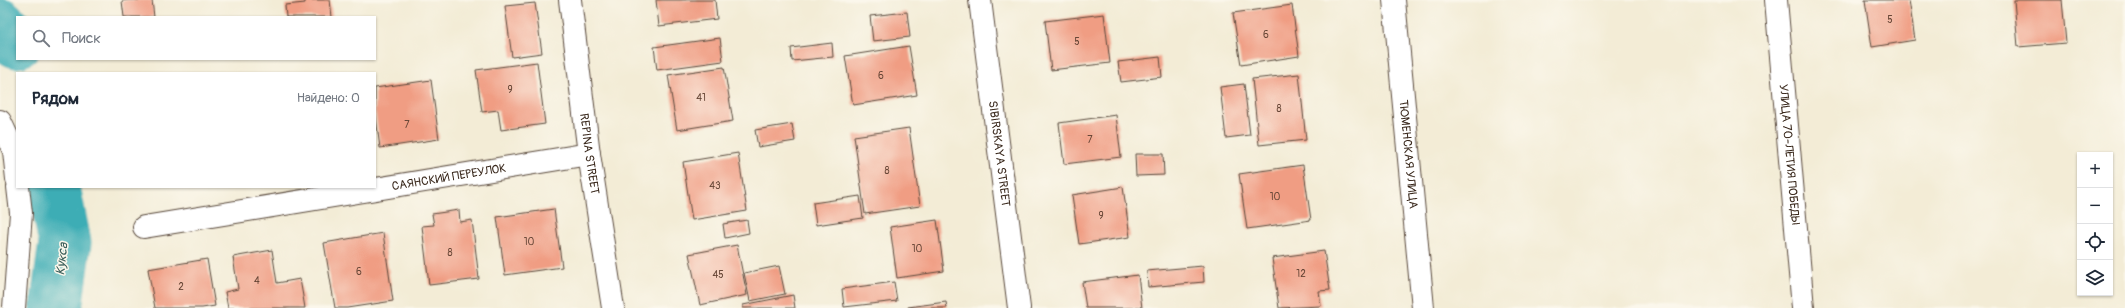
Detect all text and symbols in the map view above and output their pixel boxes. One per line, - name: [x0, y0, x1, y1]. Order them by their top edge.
- house number: 5: [1887, 14, 1893, 26]
- search box: [16, 16, 376, 60]
- icon: search: [30, 27, 52, 49]
- text: Поиск: [62, 29, 101, 48]
- house number: 6: [1263, 29, 1269, 41]
- house number: 5: [1074, 36, 1080, 48]
- house number: 6: [878, 70, 884, 82]
- street label: УЛИЦА 70-ЛЕТИЯ ПОБЕДЫ: [1776, 83, 1803, 226]
- house number: 9: [507, 84, 513, 96]
- text: Рядом: [32, 88, 79, 109]
- text: Найдено: 0: [297, 90, 360, 106]
- house number: 41: [696, 92, 706, 104]
- street label: ТЮМЕНСКАЯ УЛИЦА: [1396, 99, 1421, 210]
- street label: SIBIRSKAYA STREET: [985, 100, 1014, 208]
- house number: 8: [1276, 103, 1282, 115]
- street label: REPINA STREET: [577, 112, 603, 196]
- house number: 7: [404, 119, 410, 131]
- house number: 7: [1087, 134, 1093, 146]
- map controls: [2077, 152, 2113, 296]
- button: +: [2077, 152, 2113, 188]
- street label: САЯНСКИЙ ПЕРЕУЛОК: [391, 160, 507, 194]
- house number: 8: [884, 165, 890, 177]
- house number: 43: [709, 180, 721, 192]
- button: −: [2077, 188, 2113, 224]
- house number: 10: [1270, 191, 1281, 203]
- house number: 9: [1098, 210, 1104, 222]
- button: locate: [2077, 224, 2113, 260]
- house number: 10: [524, 236, 535, 248]
- water label: Кукса: [52, 241, 72, 276]
- house number: 10: [912, 243, 923, 255]
- house number: 8: [447, 247, 453, 259]
- button: layers: [2077, 260, 2113, 296]
- house number: 6: [356, 266, 362, 278]
- house number: 12: [1296, 268, 1306, 280]
- house number: 45: [712, 269, 724, 281]
- house number: 4: [254, 275, 260, 287]
- house number: 2: [178, 281, 184, 293]

